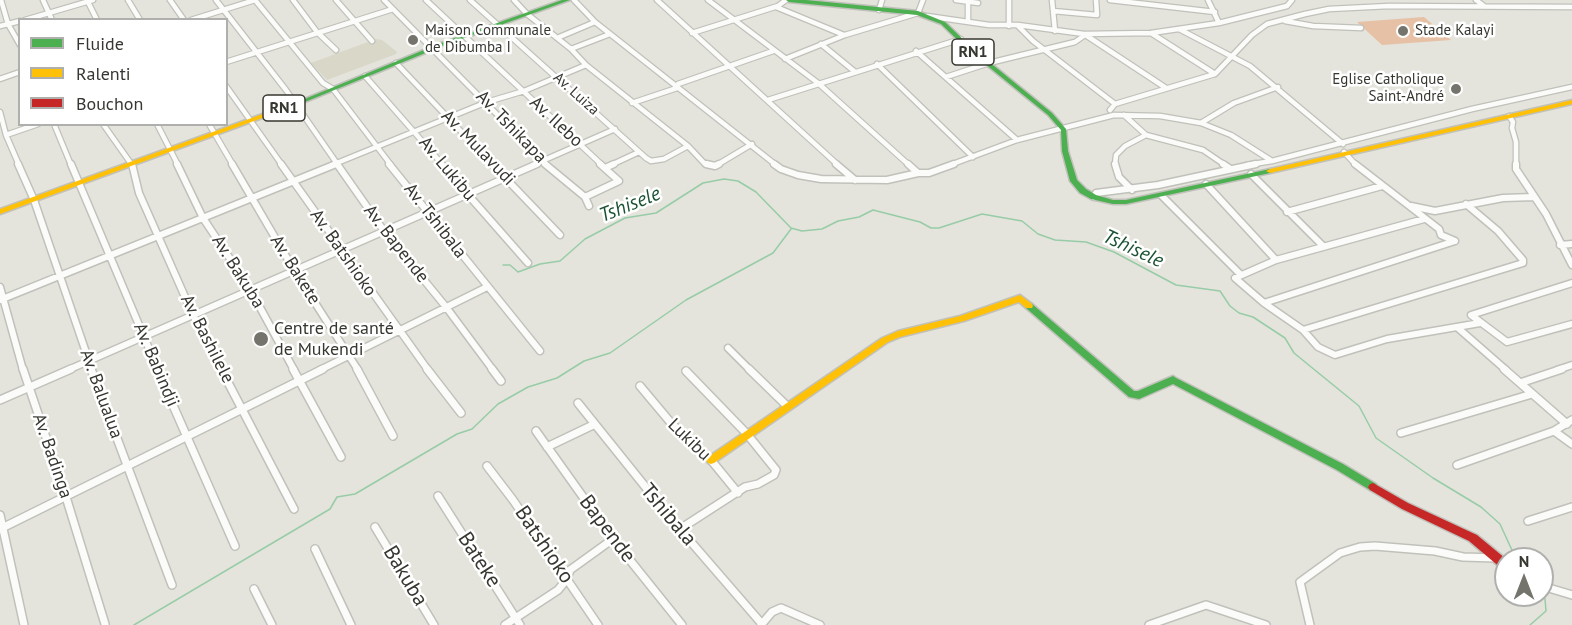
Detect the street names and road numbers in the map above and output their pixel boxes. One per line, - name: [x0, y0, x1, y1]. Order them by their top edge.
- road number: RN1: [952, 39, 994, 65]
- street label: Av. Luiza: [549, 69, 603, 119]
- street label: Av. Tshikapa: [471, 86, 551, 168]
- street label: Av. Ilebo: [525, 92, 587, 152]
- road number: RN1: [263, 95, 305, 121]
- street label: Av. Mulavudi: [437, 106, 519, 190]
- street label: Av. Lukibu: [414, 132, 480, 206]
- street label: Av. Tshibala: [399, 179, 471, 263]
- street label: Av. Bapende: [359, 201, 433, 287]
- street label: Av. Batshioko: [305, 205, 381, 301]
- street label: Av. Bakuba: [207, 231, 269, 313]
- street label: Av. Bakete: [265, 231, 325, 309]
- street label: Av. Bashilele: [175, 291, 239, 387]
- street label: Av. Babindji: [129, 320, 183, 410]
- street label: Av. Balualua: [75, 347, 127, 441]
- street label: Av. Badinga: [27, 411, 77, 501]
- street label: Lukibu: [663, 414, 715, 466]
- street label: Tshibala: [635, 479, 701, 551]
- street label: Bapende: [573, 490, 641, 568]
- street label: Batshioko: [509, 501, 579, 589]
- street label: Bateke: [452, 528, 506, 592]
- street label: Bakuba: [377, 541, 433, 611]

